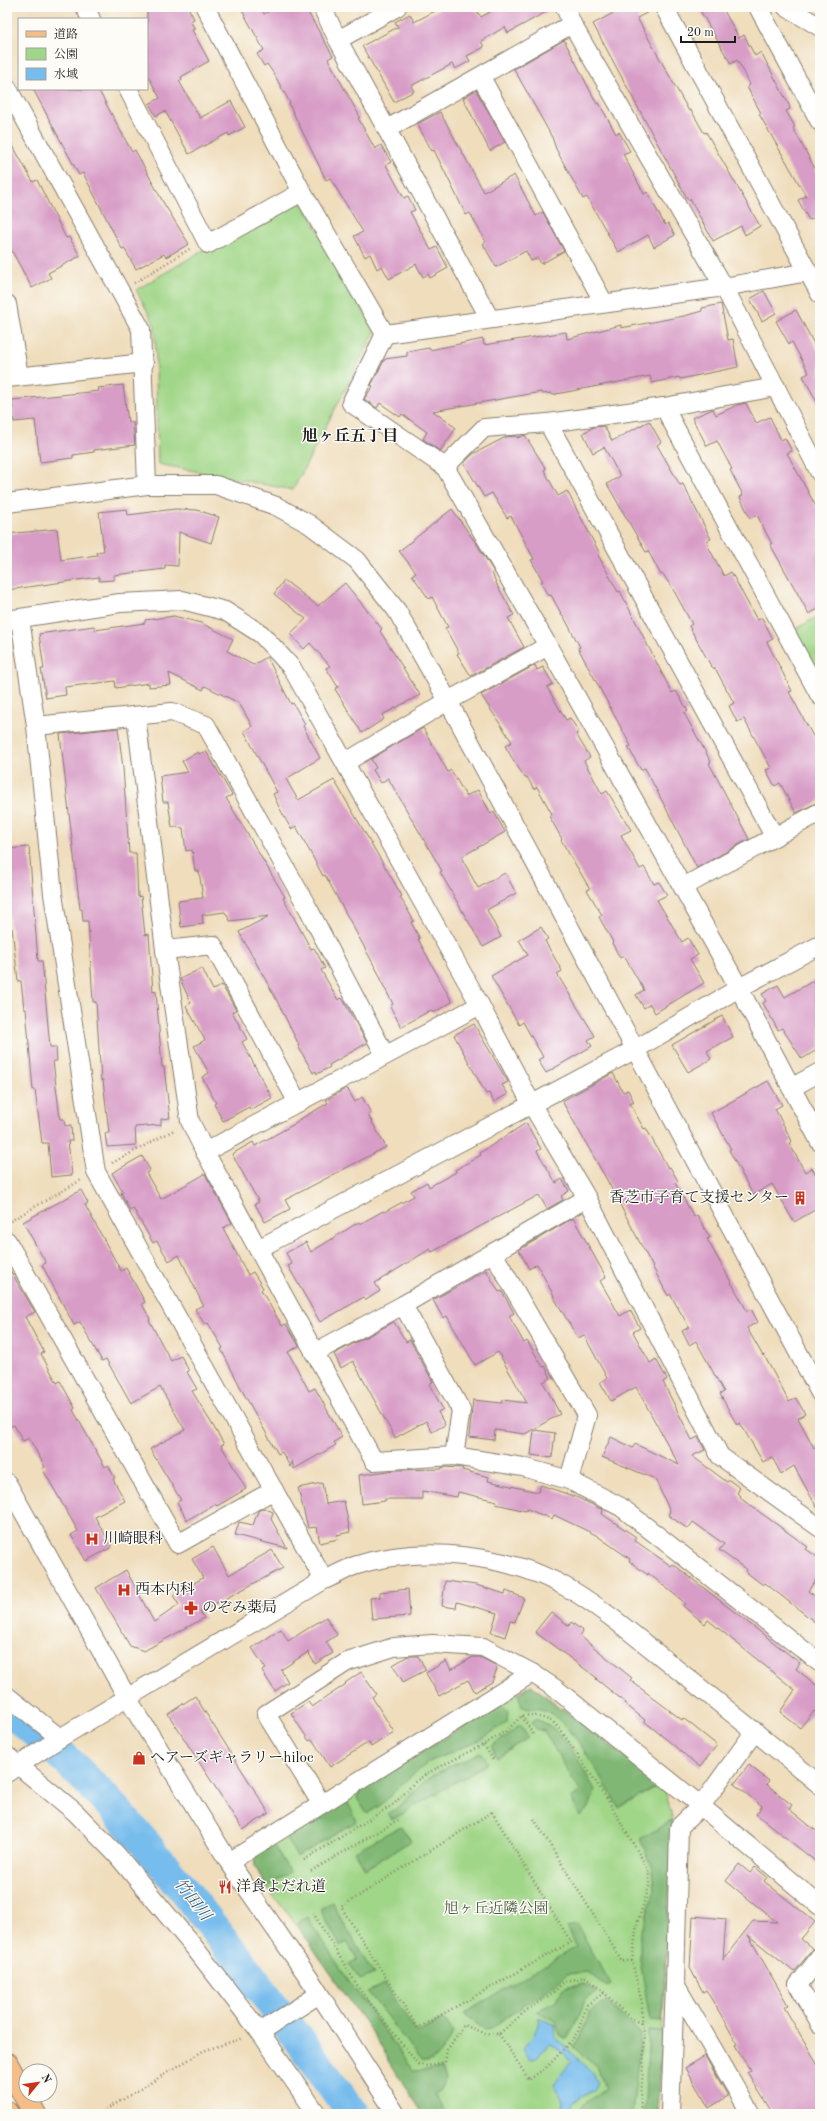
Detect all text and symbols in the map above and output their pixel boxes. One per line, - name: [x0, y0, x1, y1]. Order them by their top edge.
- legend: [18, 18, 148, 90]
- scale bar: [681, 18, 735, 44]
- text: 道路: [54, 27, 78, 41]
- text: 20 m: [687, 27, 714, 39]
- text: 公園: [54, 48, 78, 61]
- text: 水域: [54, 67, 78, 81]
- district label: 旭ヶ丘五丁目: [302, 427, 398, 445]
- place label: 香芝市子育て支援センター: [610, 1189, 789, 1206]
- building icon: 香芝市子育て支援センター: [792, 1190, 808, 1206]
- place label: 川崎眼科: [103, 1530, 163, 1547]
- hospital icon: 川崎眼科: [84, 1531, 100, 1547]
- place label: 西本内科: [135, 1581, 195, 1598]
- hospital icon: 西本内科: [116, 1582, 132, 1598]
- place label: のぞみ薬局: [202, 1599, 277, 1616]
- pharmacy icon: のぞみ薬局: [183, 1600, 199, 1616]
- place label: ヘアーズギャラリーhiloc: [150, 1749, 314, 1766]
- shop icon: ヘアーズギャラリーhiloc: [131, 1750, 147, 1766]
- water label: 竹田川: [171, 1875, 216, 1925]
- place label: 洋食よだれ道: [236, 1878, 326, 1895]
- restaurant icon: 洋食よだれ道: [217, 1879, 233, 1895]
- park label: 旭ヶ丘近隣公園: [443, 1900, 549, 1917]
- north arrow: [18, 2063, 58, 2103]
- text: N: [39, 2073, 53, 2086]

